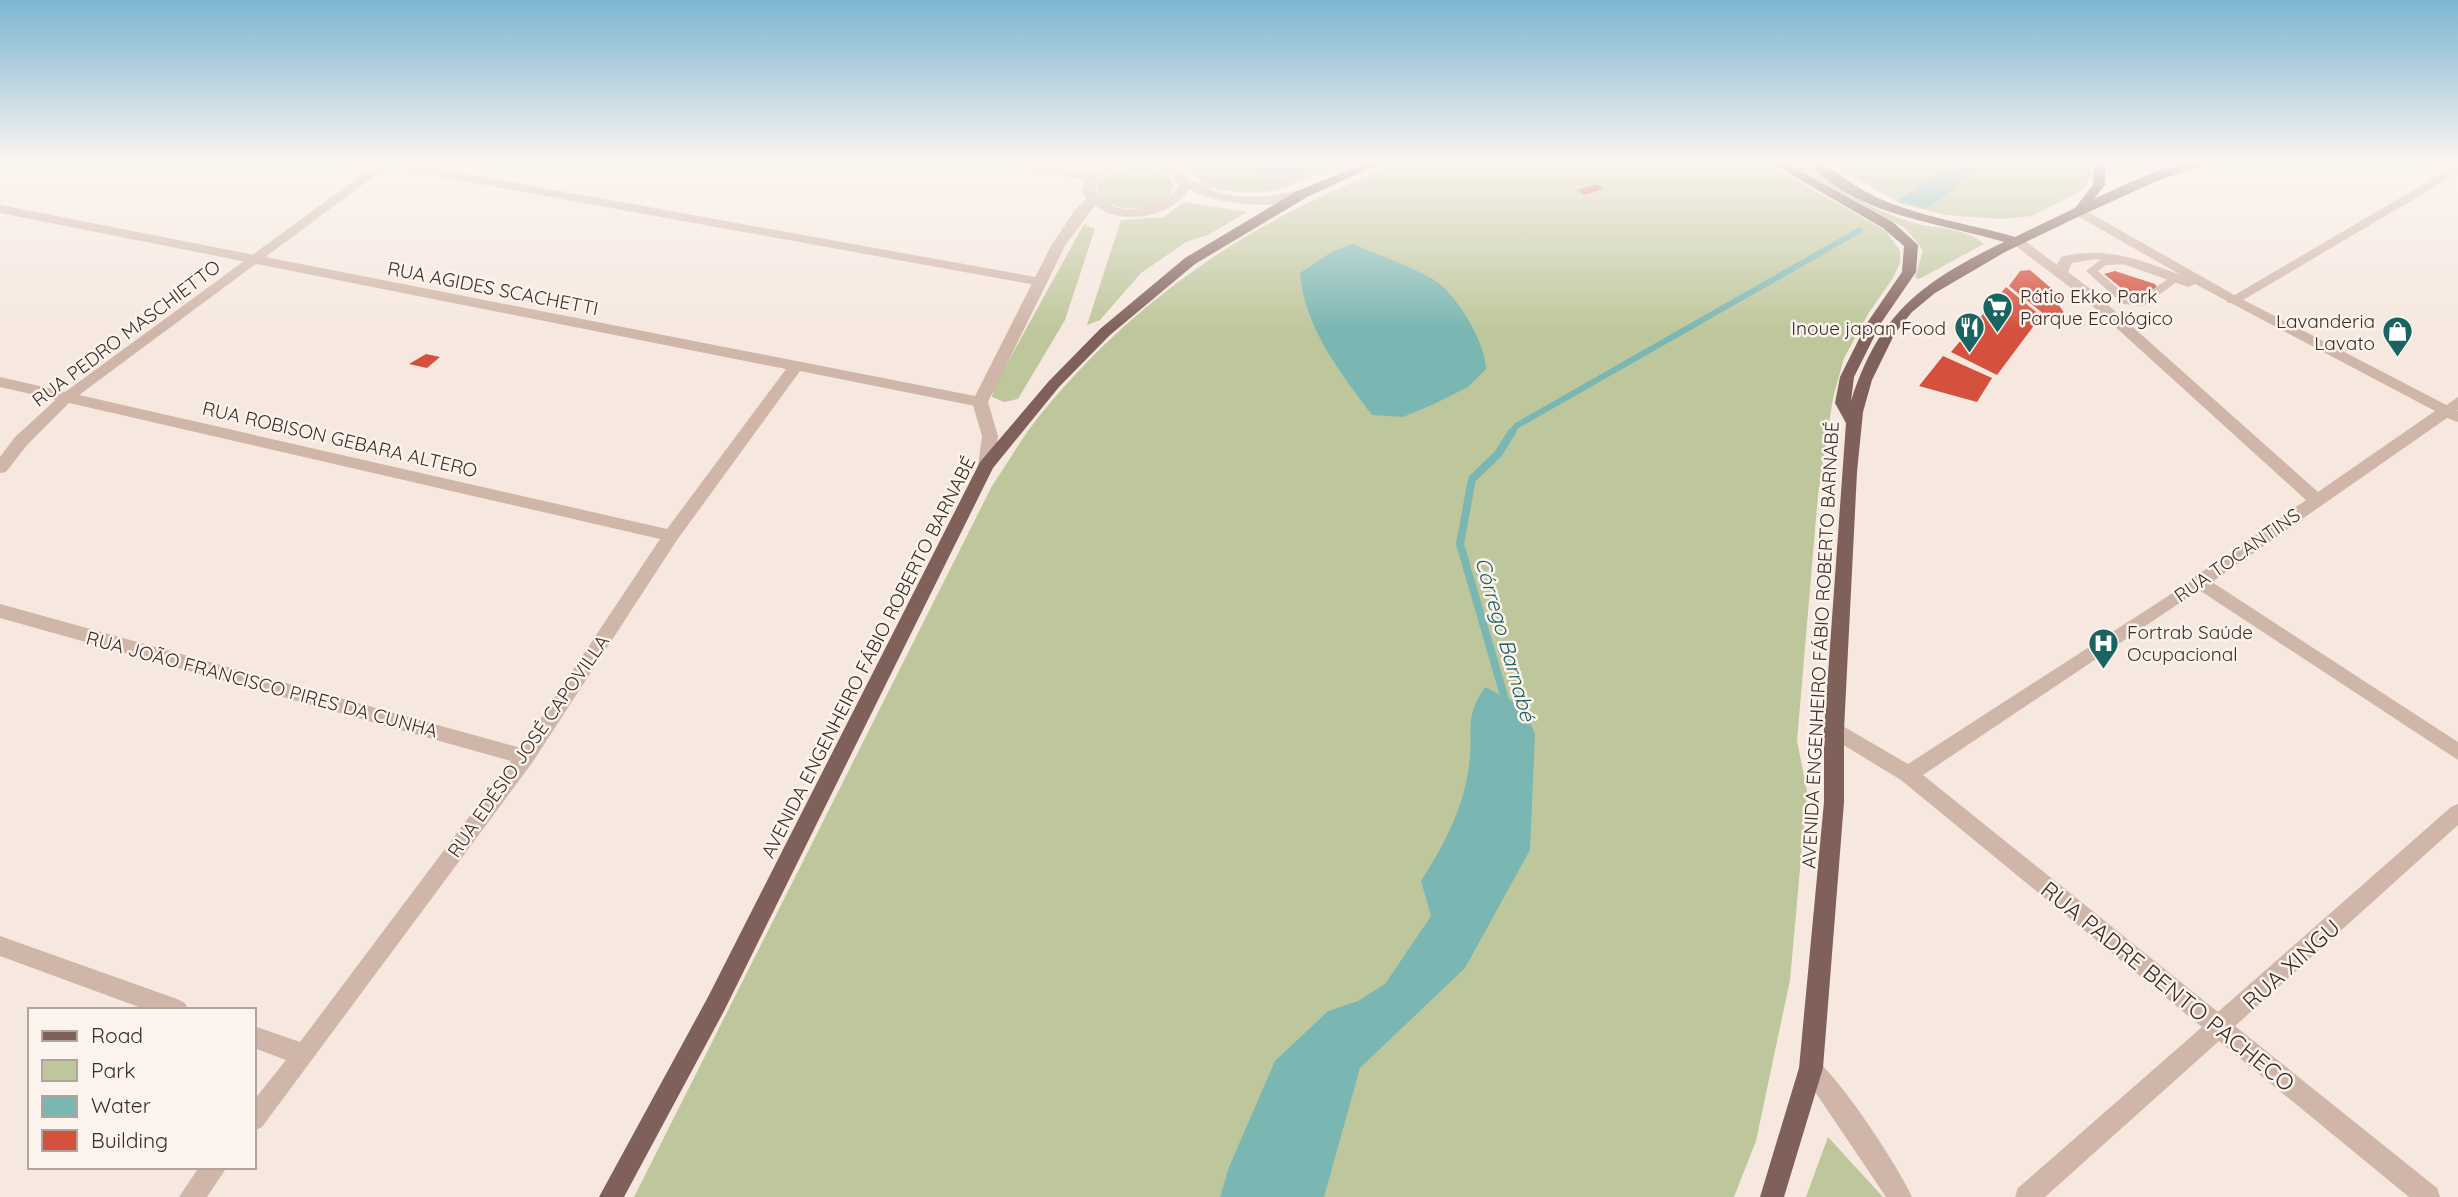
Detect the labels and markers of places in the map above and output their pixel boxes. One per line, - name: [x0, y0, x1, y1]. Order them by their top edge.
- place label: Pátio Ekko Park Parque Ecológico: [2020, 284, 2173, 330]
- supermarket icon: Pátio Ekko Park Parque Ecológico: [1980, 290, 2014, 334]
- place label: Lavanderia Lavato: [2276, 309, 2375, 355]
- restaurant icon: Inoue japan Food: [1952, 311, 1986, 355]
- shop icon: Lavanderia Lavato: [2381, 315, 2415, 359]
- place label: Inoue japan Food: [1791, 316, 1946, 340]
- place label: Fortrab Saúde Ocupacional: [2127, 620, 2253, 666]
- hospital icon: Fortrab Saúde Ocupacional: [2087, 626, 2121, 670]

